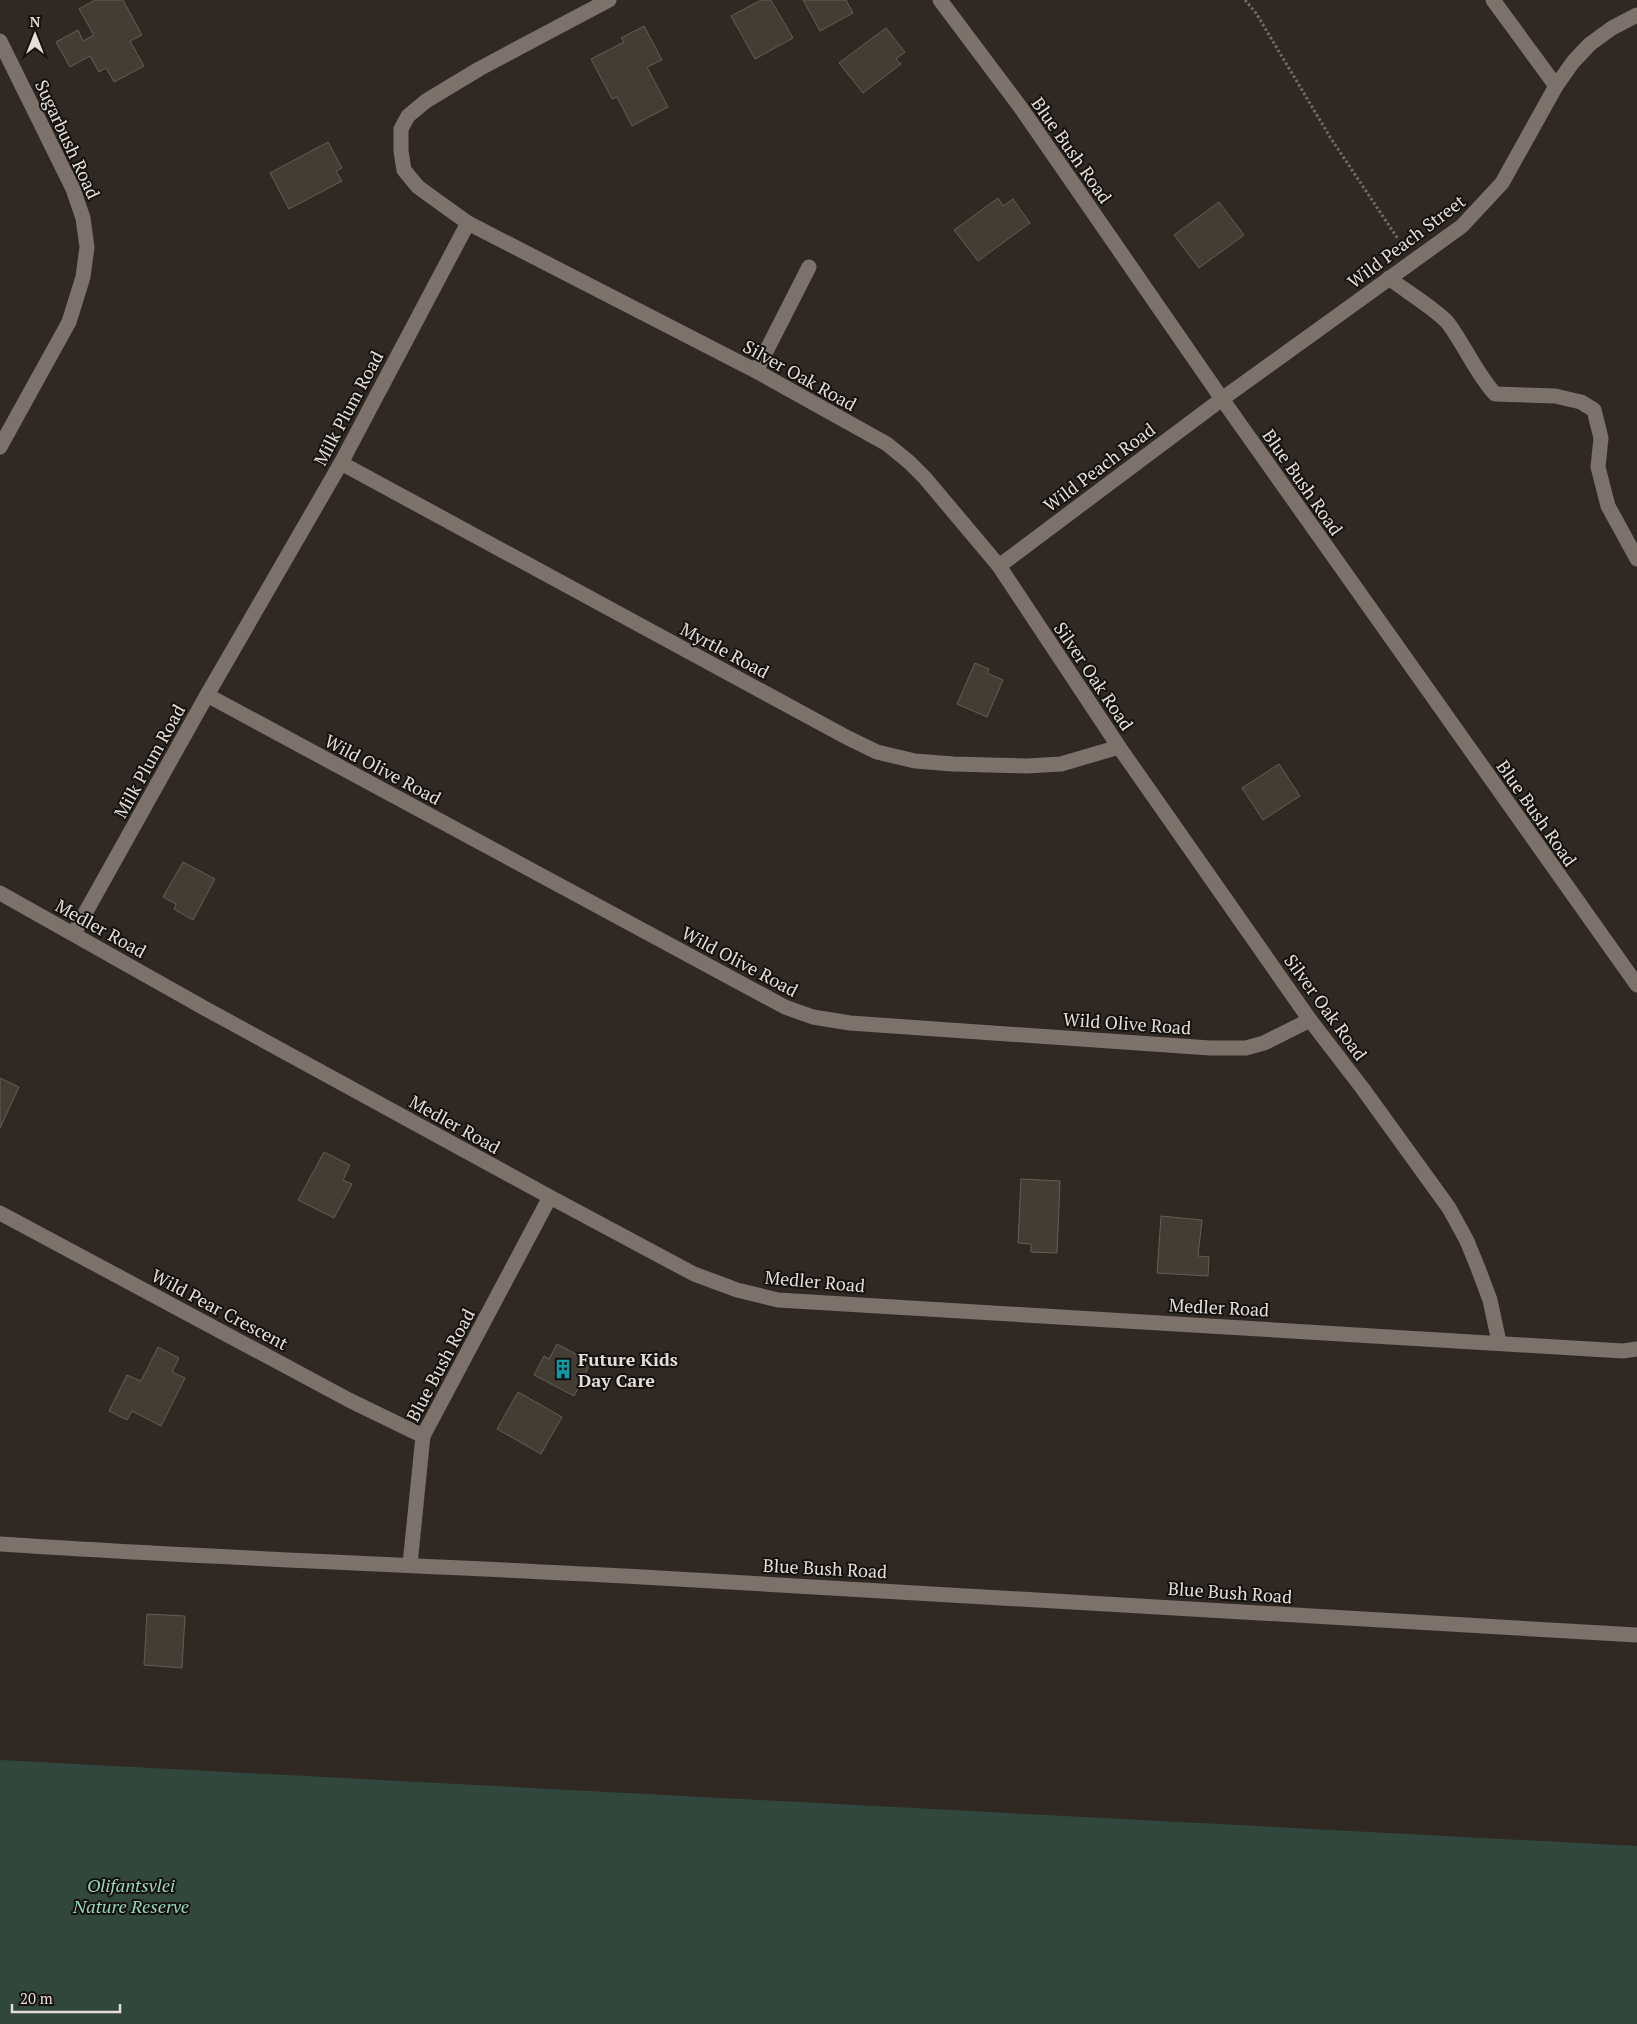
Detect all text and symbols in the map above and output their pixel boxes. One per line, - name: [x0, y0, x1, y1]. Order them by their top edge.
- north arrow: [10, 10, 60, 60]
- text: N: [30, 12, 41, 31]
- street label: Sugarbush Road: [30, 76, 106, 202]
- street label: Blue Bush Road: [1026, 92, 1118, 208]
- street label: Wild Peach Street: [1342, 189, 1470, 293]
- street label: Silver Oak Road: [739, 334, 861, 416]
- street label: Milk Plum Road: [308, 346, 388, 470]
- street label: Wild Peach Road: [1038, 417, 1160, 517]
- street label: Blue Bush Road: [1257, 424, 1349, 540]
- street label: Myrtle Road: [676, 617, 774, 683]
- street label: Silver Oak Road: [1049, 617, 1139, 735]
- street label: Milk Plum Road: [108, 700, 190, 822]
- street label: Wild Olive Road: [321, 728, 445, 810]
- street label: Blue Bush Road: [1491, 755, 1583, 871]
- street label: Medler Road: [51, 893, 151, 963]
- street label: Wild Olive Road: [678, 920, 802, 1002]
- street label: Silver Oak Road: [1279, 949, 1373, 1065]
- street label: Wild Olive Road: [1062, 1007, 1192, 1039]
- street label: Medler Road: [405, 1089, 505, 1159]
- street label: Wild Pear Crescent: [147, 1263, 293, 1355]
- street label: Medler Road: [764, 1265, 866, 1297]
- street label: Medler Road: [1168, 1292, 1270, 1322]
- street label: Blue Bush Road: [400, 1304, 480, 1426]
- place label: Future Kids Day Care: [578, 1347, 678, 1392]
- building icon: Future Kids Day Care: [552, 1358, 574, 1380]
- street label: Blue Bush Road: [762, 1553, 888, 1583]
- street label: Blue Bush Road: [1167, 1576, 1293, 1608]
- park label: Olifantsvlei Nature Reserve: [72, 1873, 189, 1918]
- scale bar: [12, 1982, 120, 2014]
- text: 20 m: [20, 1988, 53, 2008]

